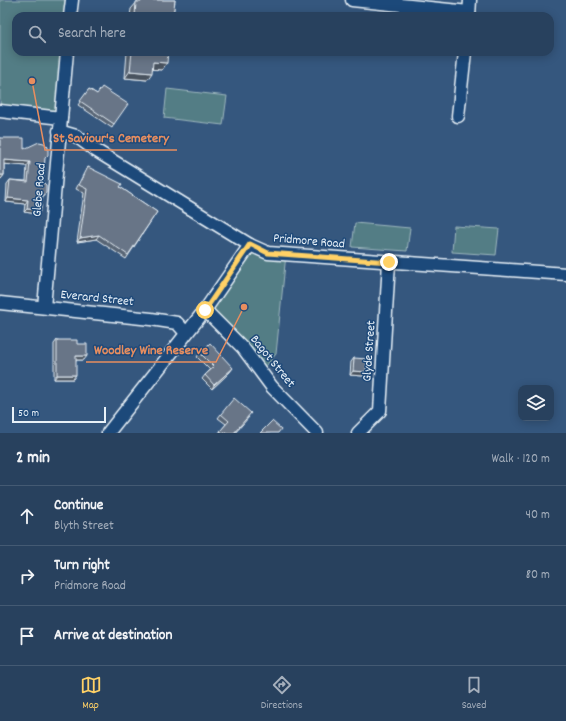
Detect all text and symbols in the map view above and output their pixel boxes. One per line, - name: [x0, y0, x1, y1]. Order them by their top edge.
- search box: [12, 12, 554, 56]
- icon: search: [26, 23, 48, 45]
- text: Search here: [58, 23, 126, 45]
- callout: St Saviour's Cemetery: [45, 124, 177, 150]
- text: St Saviour's Cemetery: [53, 129, 170, 149]
- street label: Glebe Road: [28, 162, 52, 218]
- street label: Pridmore Road: [272, 229, 346, 255]
- route end: [380, 253, 398, 271]
- street label: Everard Street: [59, 286, 135, 312]
- route start: [196, 301, 214, 319]
- street label: Glyde Street: [358, 320, 382, 382]
- street label: Bagot Street: [245, 331, 299, 393]
- callout: Woodley Wine Reserve: [86, 336, 216, 362]
- text: Woodley Wine Reserve: [94, 341, 208, 361]
- map controls: [518, 385, 554, 421]
- button: layers: [518, 385, 554, 421]
- scale bar: [12, 405, 106, 424]
- text: 50 m: [18, 406, 39, 422]
- text: 2 min: [16, 447, 50, 471]
- text: Walk · 120 m: [492, 450, 550, 469]
- text: Continue: [54, 495, 103, 517]
- icon: ahead: [16, 505, 38, 527]
- text: 40 m: [526, 506, 550, 525]
- text: Blyth Street: [54, 517, 114, 536]
- text: Turn right: [54, 555, 110, 577]
- icon: right: [16, 565, 38, 587]
- text: 80 m: [526, 566, 550, 585]
- text: Pridmore Road: [54, 577, 126, 596]
- icon: arrive: [16, 625, 38, 647]
- text: Arrive at destination: [54, 625, 172, 647]
- tab: Map: [80, 674, 102, 714]
- tab: Directions: [261, 674, 303, 714]
- tab: Saved: [462, 674, 486, 714]

